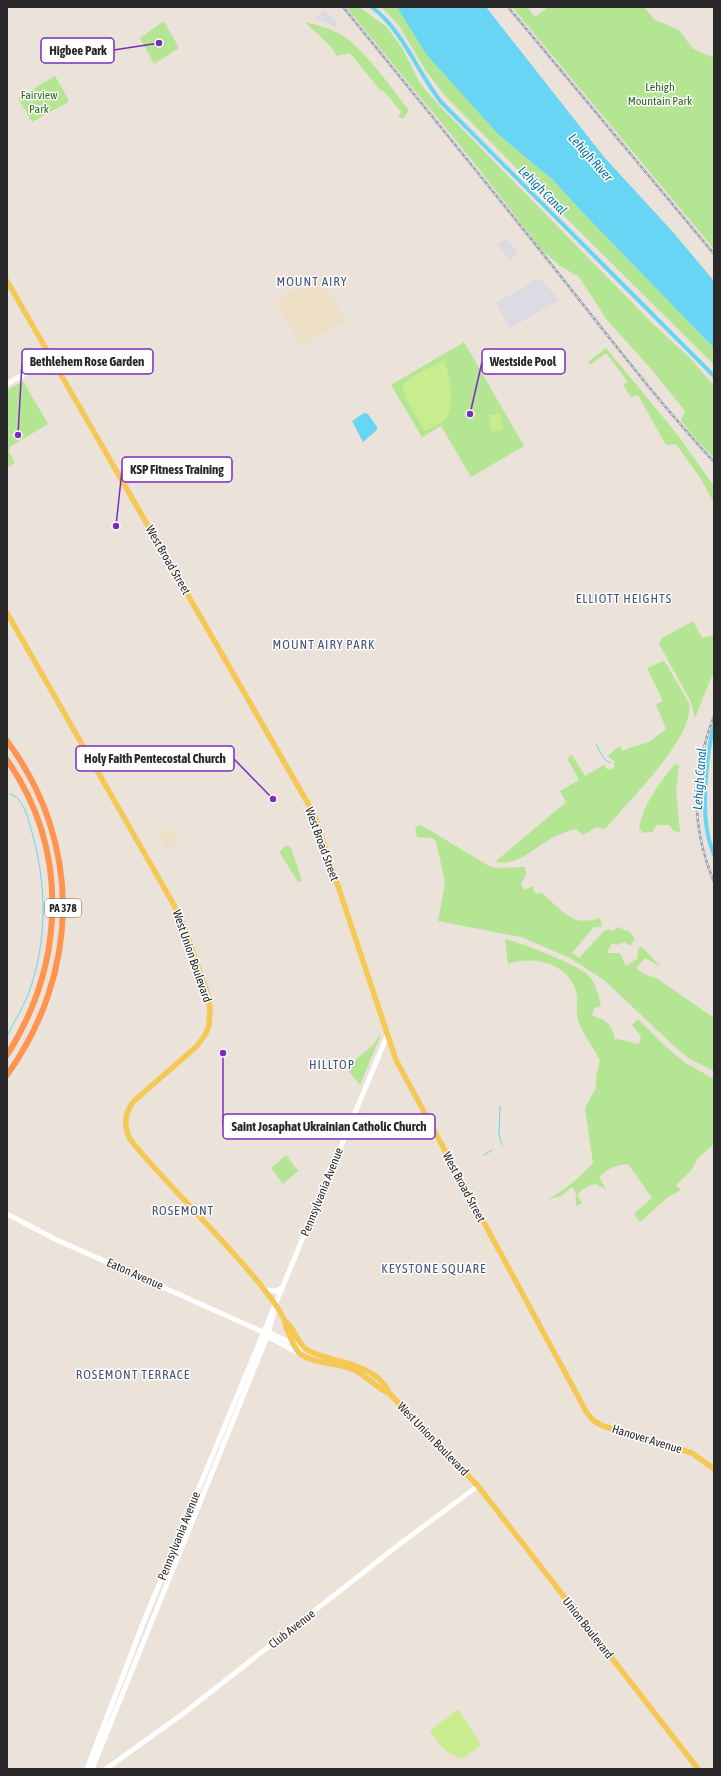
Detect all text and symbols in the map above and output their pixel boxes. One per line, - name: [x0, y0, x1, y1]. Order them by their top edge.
- callout: Higbee Park: [41, 38, 114, 63]
- text: Higbee Park: [49, 43, 107, 58]
- park label: Lehigh Mountain Park: [628, 80, 693, 108]
- park label: Fairview Park: [21, 88, 57, 116]
- water label: Lehigh River: [565, 130, 617, 185]
- water label: Lehigh Canal: [515, 163, 570, 218]
- district label: MOUNT AIRY: [277, 274, 347, 289]
- callout: Bethlehem Rose Garden: [22, 349, 153, 374]
- callout: Westside Pool: [482, 349, 565, 374]
- text: Bethlehem Rose Garden: [30, 354, 144, 369]
- text: Westside Pool: [489, 354, 557, 369]
- callout: KSP Fitness Training: [122, 457, 232, 482]
- text: KSP Fitness Training: [130, 462, 224, 477]
- street label: West Broad Street: [143, 523, 194, 597]
- district label: ELLIOTT HEIGHTS: [576, 591, 672, 606]
- district label: MOUNT AIRY PARK: [273, 637, 375, 652]
- callout: Holy Faith Pentecostal Church: [76, 746, 234, 771]
- water label: Lehigh Canal: [690, 748, 709, 811]
- text: Holy Faith Pentecostal Church: [84, 751, 226, 766]
- street label: West Broad Street: [302, 805, 342, 883]
- road number: PA 378: [45, 899, 81, 917]
- street label: West Union Boulevard: [170, 908, 214, 1004]
- district label: HILLTOP: [309, 1057, 355, 1072]
- callout: Saint Josaphat Ukrainian Catholic Church: [223, 1114, 435, 1139]
- text: Saint Josaphat Ukrainian Catholic Church: [231, 1119, 427, 1134]
- street label: Pennsylvania Avenue: [298, 1146, 346, 1238]
- street label: West Broad Street: [440, 1150, 489, 1225]
- district label: ROSEMONT: [152, 1203, 214, 1218]
- street label: Eaton Avenue: [105, 1255, 165, 1293]
- district label: KEYSTONE SQUARE: [381, 1261, 487, 1276]
- district label: ROSEMONT TERRACE: [76, 1367, 190, 1382]
- street label: West Union Boulevard: [394, 1399, 472, 1479]
- street label: Hanover Avenue: [610, 1422, 684, 1456]
- street label: Pennsylvania Avenue: [155, 1490, 203, 1582]
- street label: Union Boulevard: [560, 1595, 616, 1661]
- street label: Club Avenue: [266, 1607, 318, 1651]

